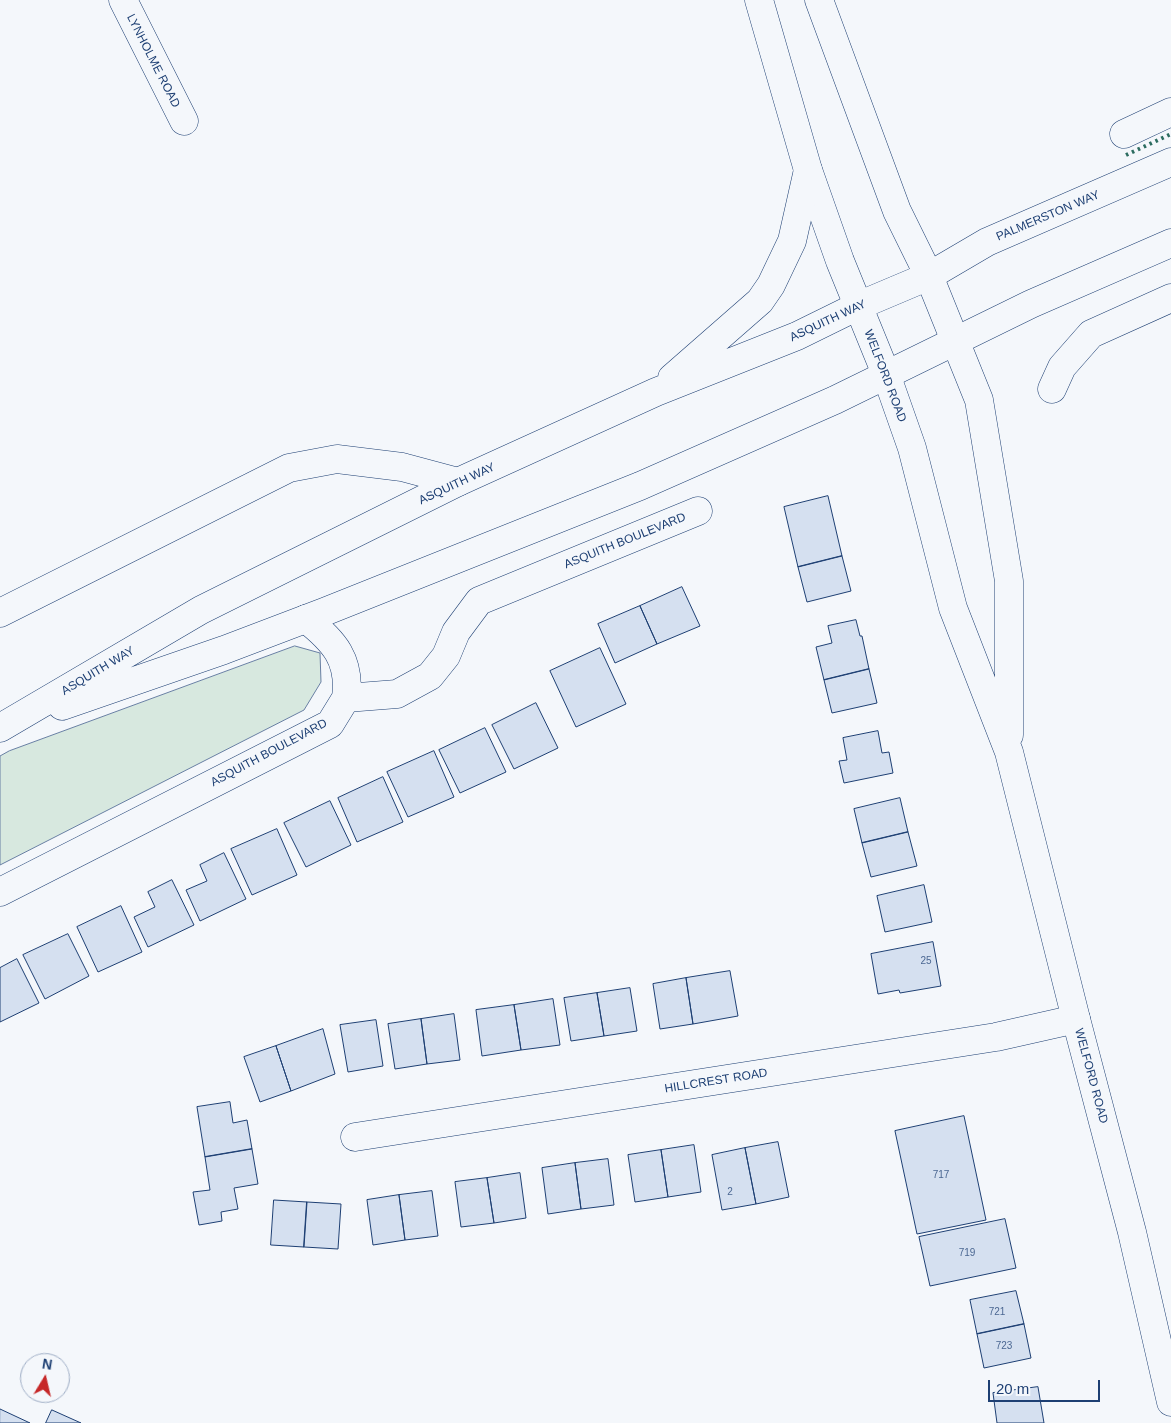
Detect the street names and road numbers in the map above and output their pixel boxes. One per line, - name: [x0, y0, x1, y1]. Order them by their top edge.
- street label: LYNHOLME ROAD: [123, 12, 183, 110]
- street label: PALMERSTON WAY: [994, 188, 1102, 244]
- street label: ASQUITH WAY: [787, 297, 869, 345]
- street label: WELFORD ROAD: [861, 328, 909, 424]
- street label: ASQUITH WAY: [416, 460, 498, 508]
- street label: ASQUITH BOULEVARD: [562, 510, 688, 572]
- street label: ASQUITH WAY: [59, 644, 137, 698]
- street label: ASQUITH BOULEVARD: [208, 716, 330, 790]
- street label: WELFORD ROAD: [1071, 1027, 1111, 1125]
- street label: HILLCREST ROAD: [664, 1066, 768, 1096]

